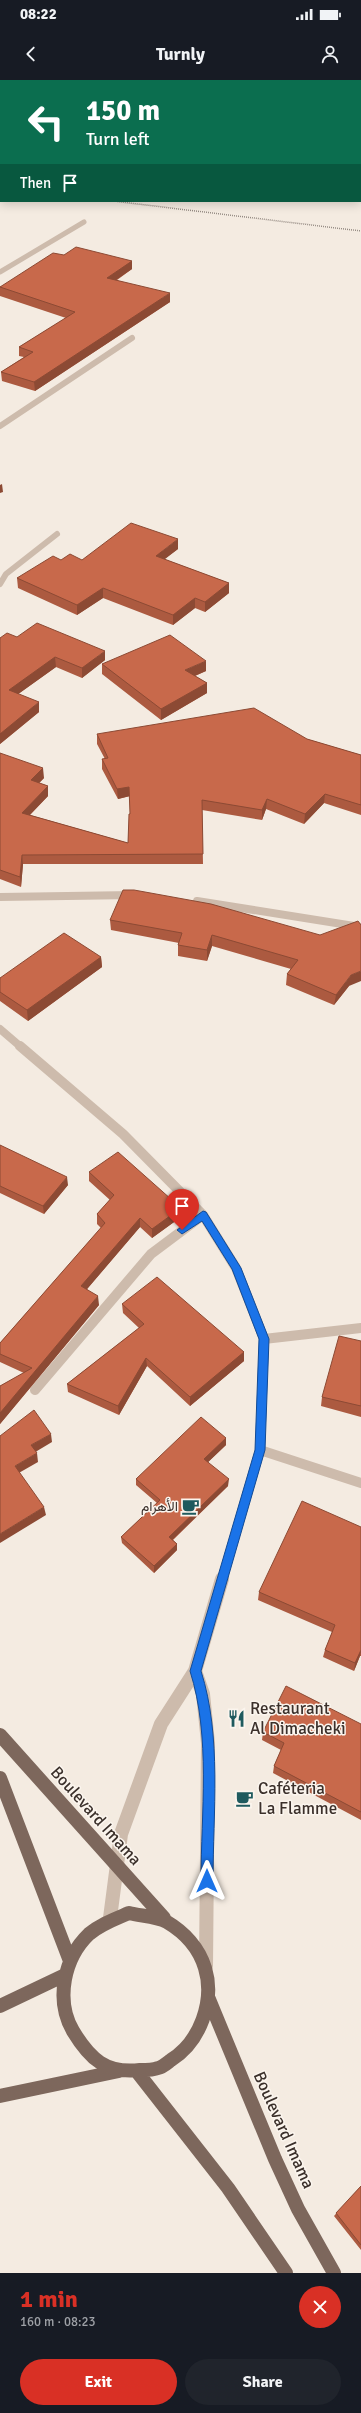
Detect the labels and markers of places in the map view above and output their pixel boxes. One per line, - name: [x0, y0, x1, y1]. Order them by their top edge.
- pin: [165, 1189, 199, 1230]
- cafe icon: الأهرام: [181, 1496, 201, 1516]
- place label: الأهرام: [141, 1498, 178, 1515]
- place label: Restaurant Al Dimacheki: [250, 1698, 346, 1739]
- restaurant icon: Restaurant Al Dimacheki: [227, 1708, 247, 1728]
- place label: Caféteria La Flamme: [258, 1778, 337, 1819]
- cafe icon: Caféteria La Flamme: [235, 1788, 255, 1808]

